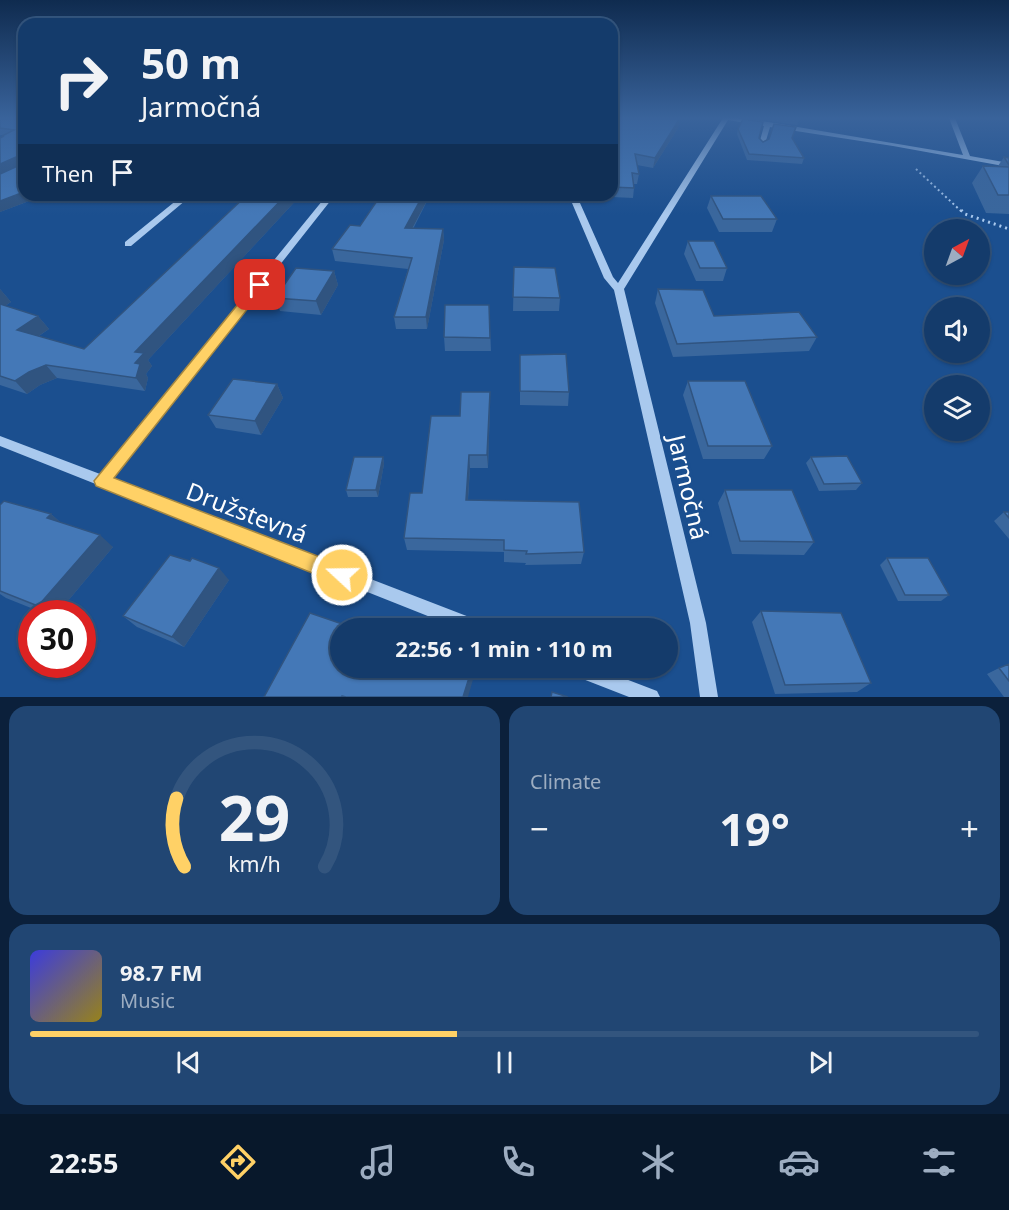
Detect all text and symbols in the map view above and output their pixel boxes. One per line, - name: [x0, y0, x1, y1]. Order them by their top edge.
- text: 50 m: [141, 34, 241, 91]
- icon: right: [42, 42, 120, 120]
- text: Jarmočná: [141, 88, 261, 125]
- icon: arrive: [106, 156, 139, 189]
- text: Then: [42, 158, 94, 188]
- north arrow: [924, 219, 990, 285]
- map controls: [924, 219, 990, 441]
- pin: [234, 259, 285, 310]
- icon: arrive: [243, 268, 276, 301]
- button: sound: [924, 297, 990, 363]
- button: layers: [924, 375, 990, 441]
- street label: Jarmočná: [660, 429, 717, 543]
- street label: Družstevná: [182, 474, 312, 550]
- position arrow: [310, 543, 374, 607]
- speed limit sign: 30: [18, 600, 96, 678]
- text: 22:56 · 1 min · 110 m: [395, 633, 613, 663]
- text: Climate: [530, 768, 601, 795]
- text: 29: [219, 774, 290, 859]
- text: 19°: [719, 798, 790, 859]
- text: −: [530, 806, 549, 851]
- text: +: [960, 806, 979, 851]
- text: km/h: [228, 850, 281, 879]
- text: 98.7 FM: [120, 957, 202, 987]
- text: Music: [120, 987, 175, 1014]
- icon: previous: [172, 1046, 205, 1079]
- icon: pause: [488, 1046, 521, 1079]
- icon: next: [804, 1046, 837, 1079]
- icon: directions: [217, 1141, 259, 1183]
- icon: music: [357, 1141, 399, 1183]
- icon: phone: [497, 1141, 539, 1183]
- icon: climate: [637, 1141, 679, 1183]
- icon: car: [778, 1141, 820, 1183]
- icon: filters: [918, 1141, 960, 1183]
- text: 22:55: [49, 1144, 118, 1181]

